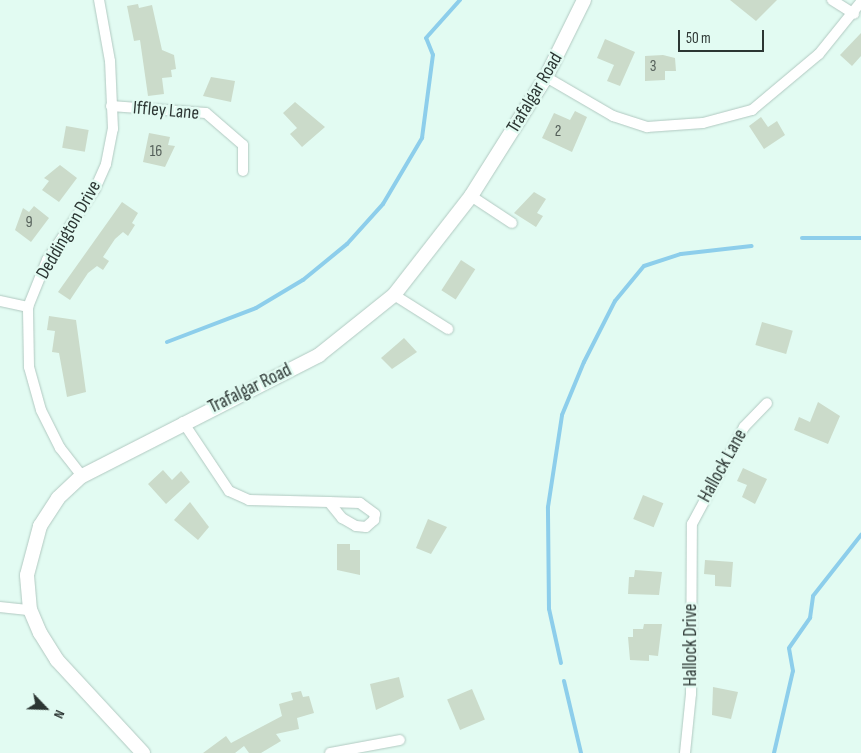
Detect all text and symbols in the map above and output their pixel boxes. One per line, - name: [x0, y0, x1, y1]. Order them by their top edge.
- scale bar: [681, 20, 767, 52]
- text: 50 m: [686, 29, 711, 48]
- street label: Trafalgar Road: [502, 49, 568, 137]
- house number: 3: [650, 57, 656, 77]
- street label: Iffley Lane: [132, 97, 200, 125]
- house number: 2: [555, 122, 561, 142]
- house number: 16: [150, 142, 162, 162]
- street label: Deddington Drive: [32, 177, 106, 283]
- house number: 9: [25, 213, 33, 233]
- street label: Trafalgar Road: [205, 359, 295, 419]
- street label: Hallock Lane: [694, 426, 752, 506]
- street label: Hallock Drive: [680, 604, 702, 686]
- north arrow: [20, 683, 70, 733]
- text: N: [50, 707, 68, 721]

